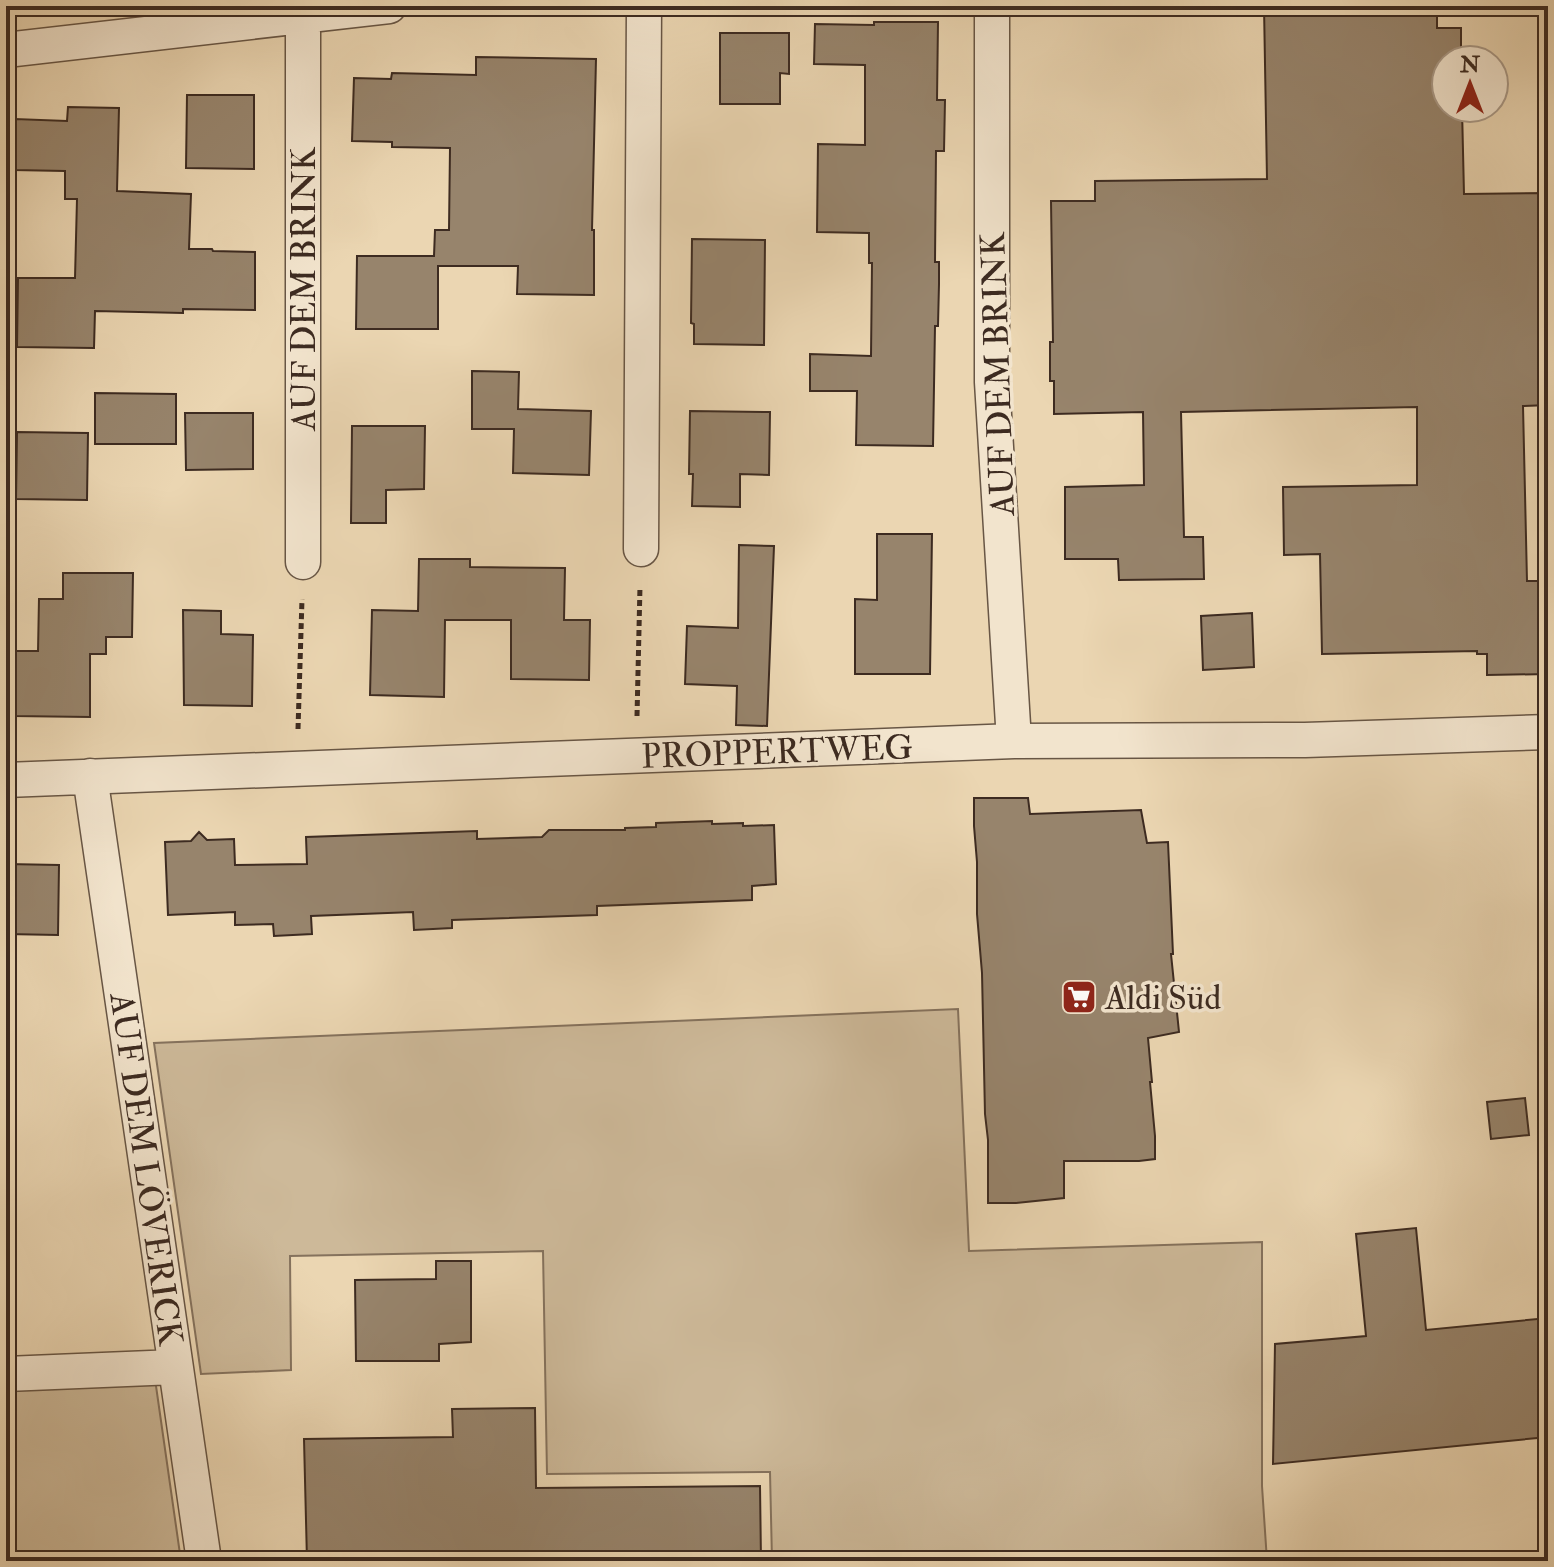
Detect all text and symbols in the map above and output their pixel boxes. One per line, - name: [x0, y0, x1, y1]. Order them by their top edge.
- north arrow: [1430, 44, 1510, 124]
- text: N: [1459, 51, 1480, 79]
- street label: AUF DEM BRINK: [283, 146, 326, 432]
- street label: AUF DEM BRINK: [972, 230, 1025, 518]
- street label: PROPPERTWEG: [640, 726, 914, 779]
- place label: Aldi Süd: [1104, 977, 1221, 1020]
- supermarket icon: Aldi Süd: [1060, 978, 1098, 1016]
- street label: AUF DEM LÖVERICK: [99, 989, 192, 1350]

